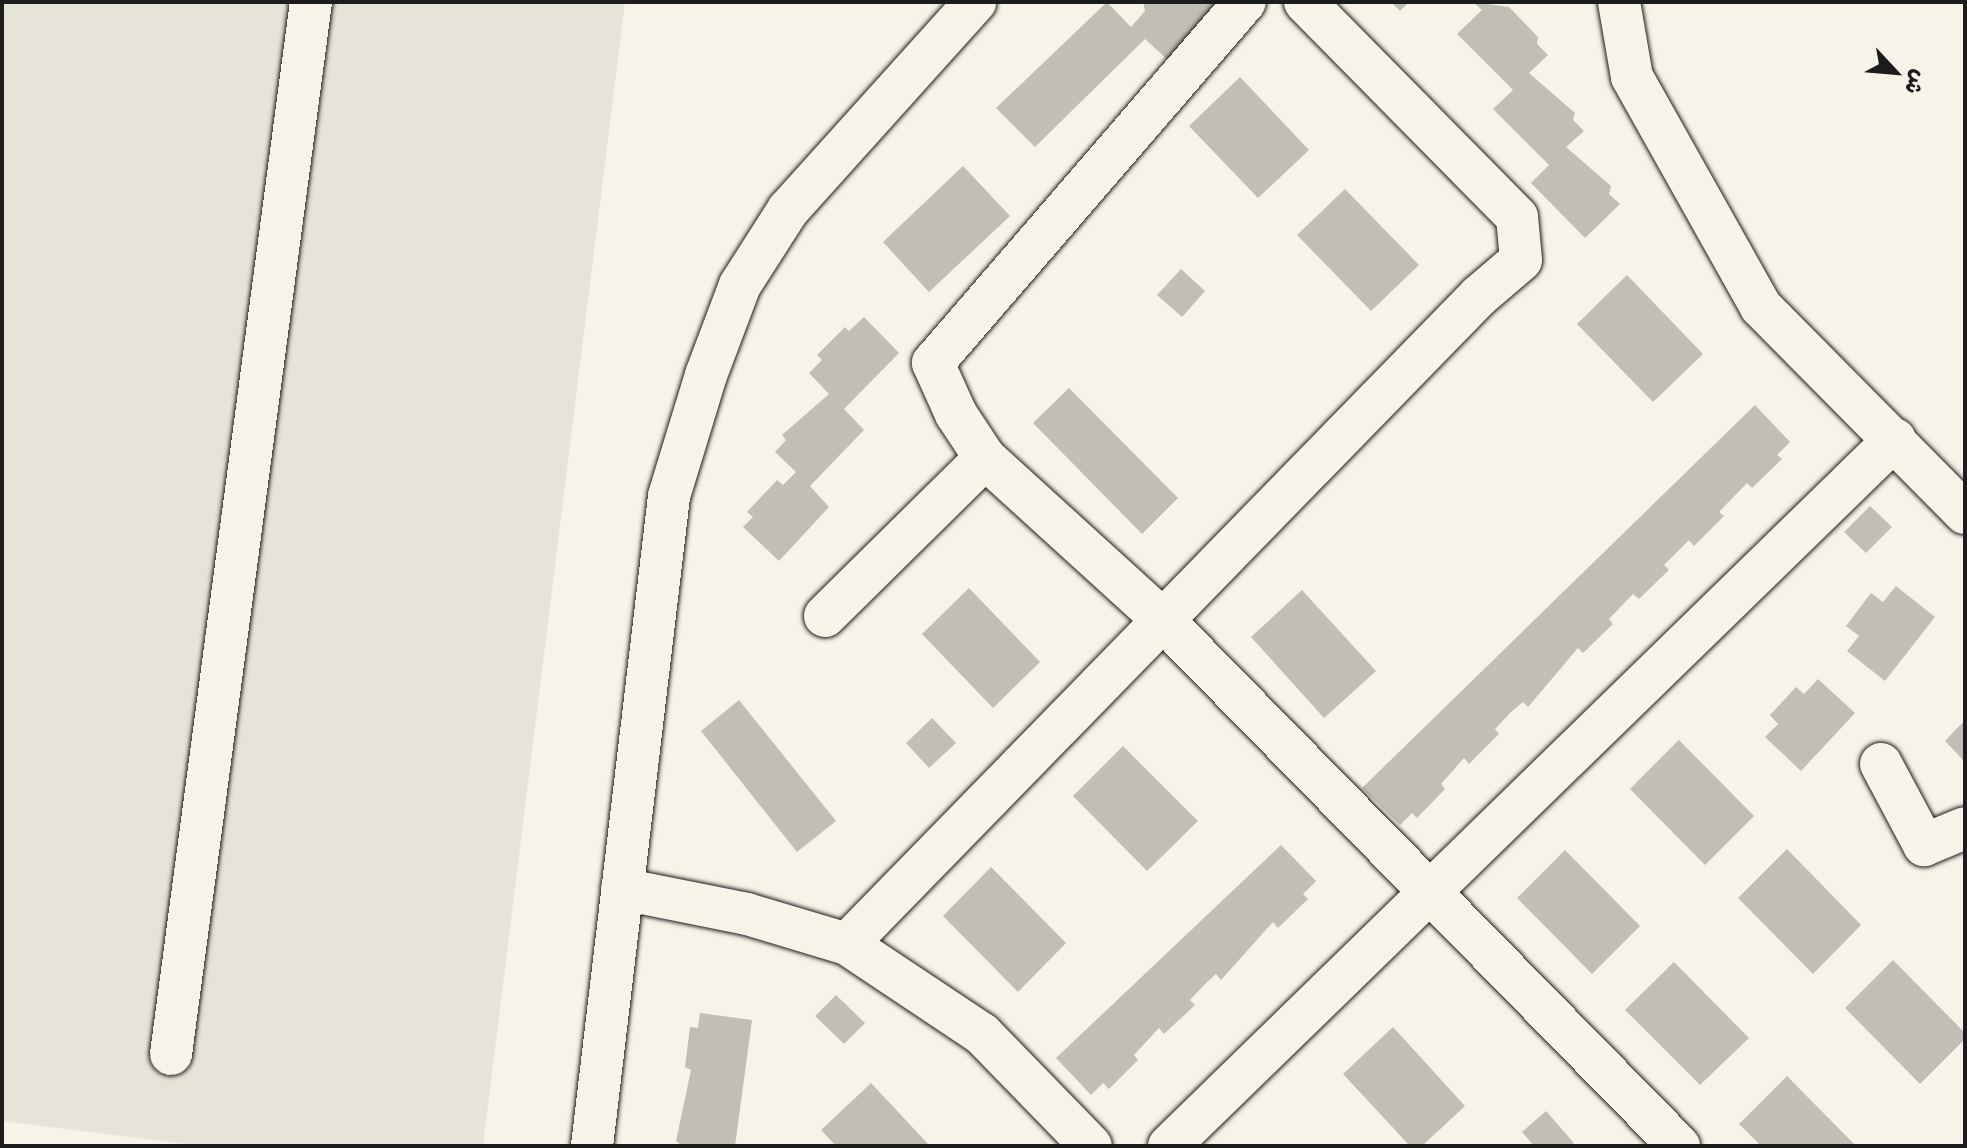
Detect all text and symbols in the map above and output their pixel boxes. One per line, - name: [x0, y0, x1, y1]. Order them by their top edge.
- north arrow: [1855, 32, 1935, 112]
- text: ش: [1899, 65, 1935, 100]

